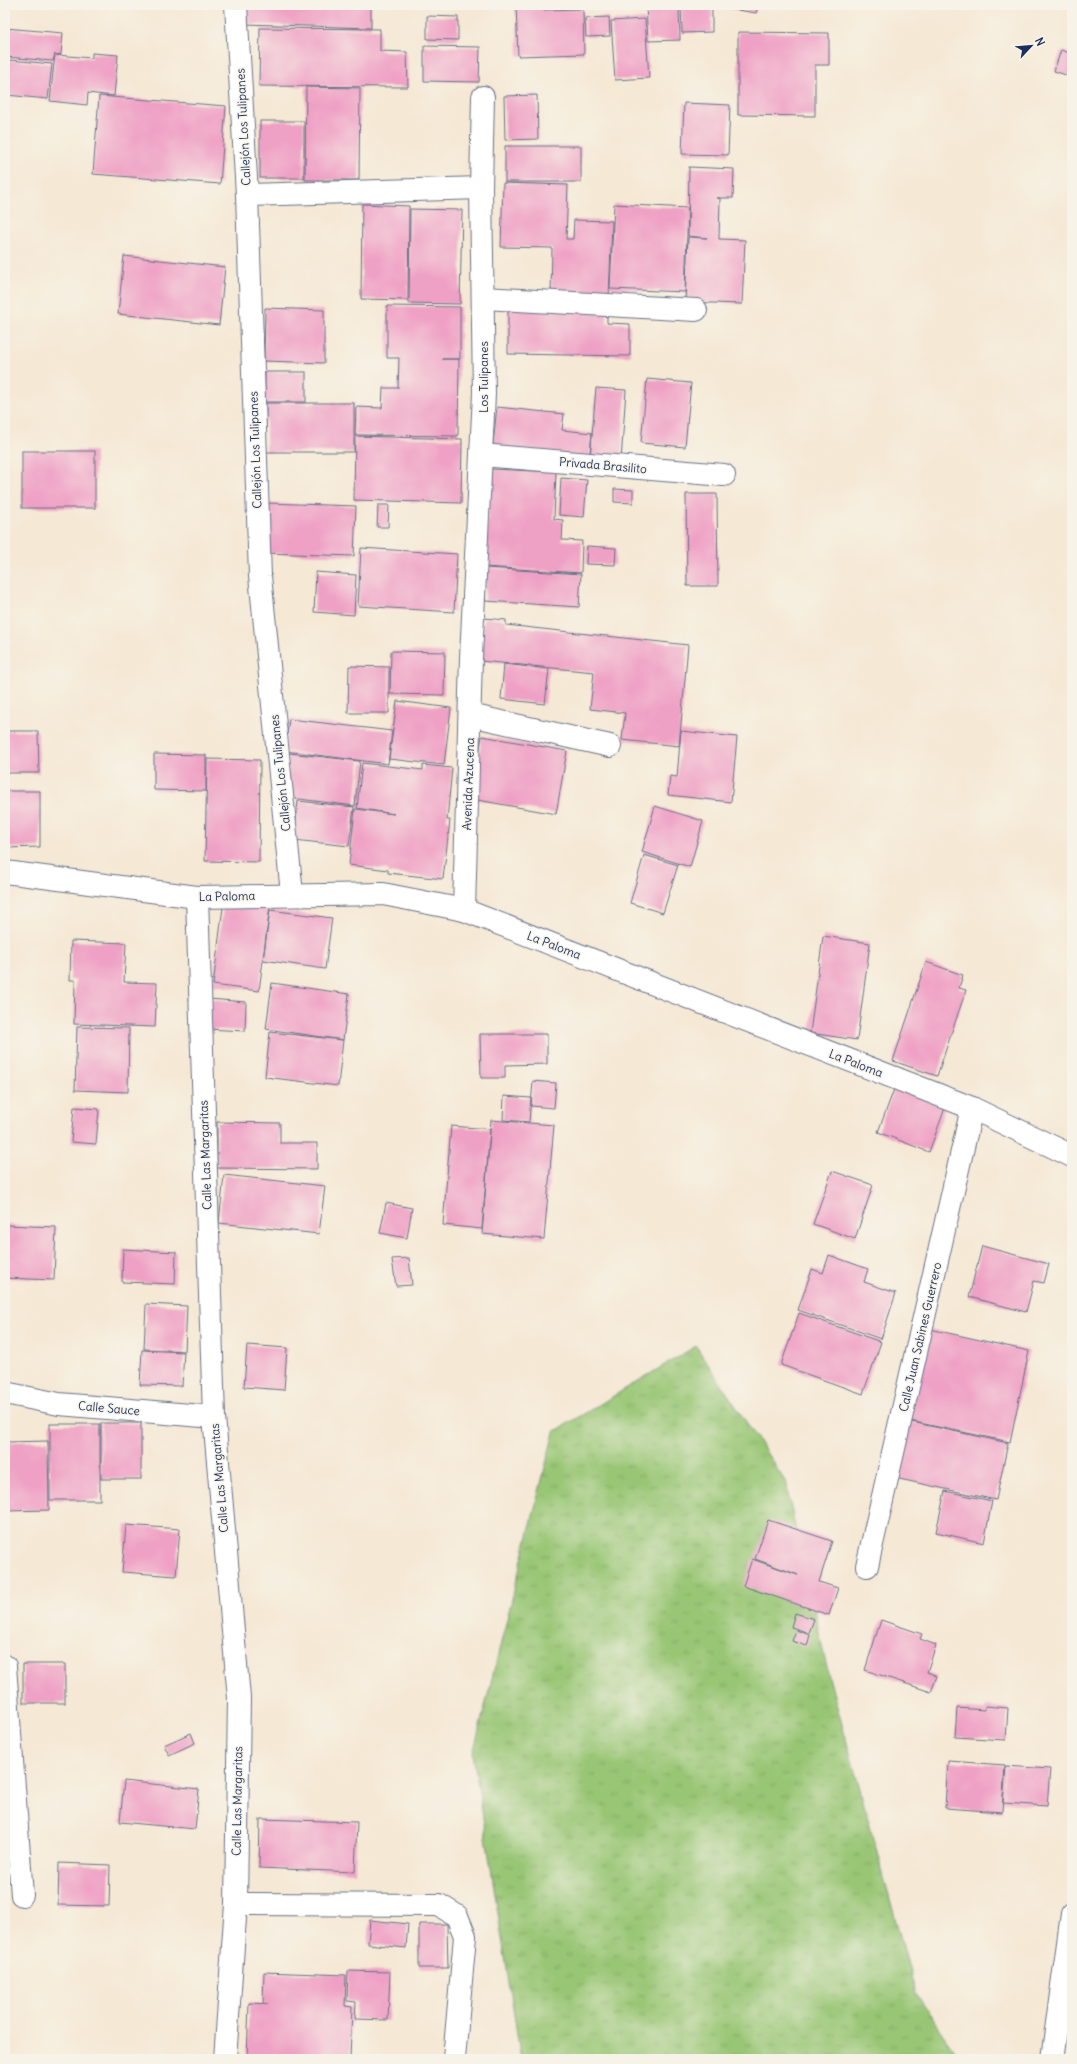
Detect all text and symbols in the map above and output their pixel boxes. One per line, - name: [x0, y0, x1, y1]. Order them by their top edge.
- north arrow: [1011, 26, 1051, 66]
- text: N: [1032, 35, 1048, 48]
- street label: Callejón Los Tulipanes: [232, 68, 254, 186]
- street label: Los Tulipanes: [476, 341, 491, 413]
- street label: Callejón Los Tulipanes: [245, 391, 265, 509]
- street label: Privada Brasilito: [559, 454, 648, 476]
- street label: Callejón Los Tulipanes: [266, 714, 294, 832]
- street label: Avenida Azucena: [459, 737, 477, 831]
- street label: La Paloma: [198, 888, 256, 904]
- street label: La Paloma: [525, 928, 583, 962]
- street label: La Paloma: [827, 1046, 885, 1080]
- street label: Calle Las Margaritas: [196, 1100, 214, 1210]
- street label: Calle Juan Sabines Guerrero: [895, 1260, 945, 1413]
- street label: Calle Sauce: [77, 1398, 141, 1418]
- street label: Calle Las Margaritas: [207, 1423, 231, 1533]
- street label: Calle Las Margaritas: [229, 1746, 245, 1856]

